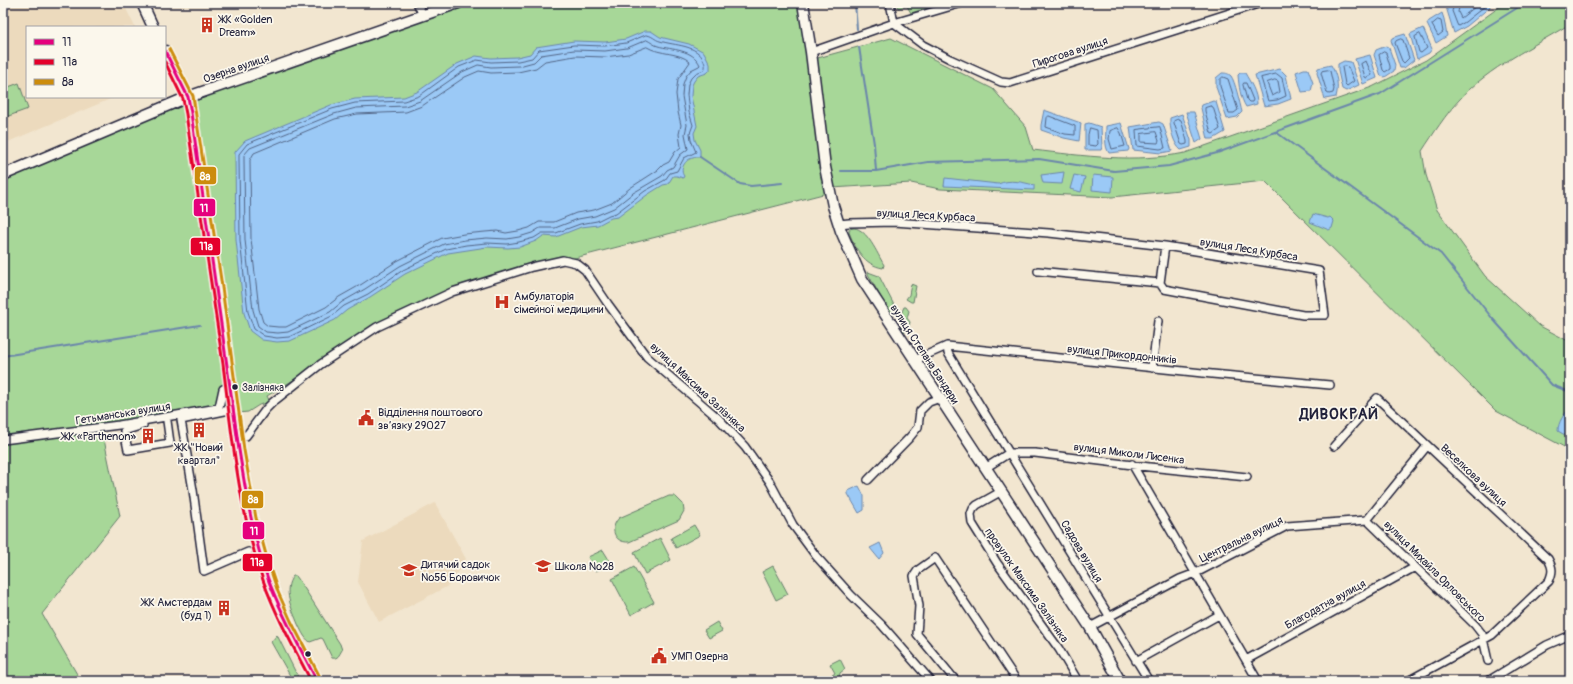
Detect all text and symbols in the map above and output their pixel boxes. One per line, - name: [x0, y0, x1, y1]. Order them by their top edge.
- place label: ЖК «Golden Dream»: [217, 13, 273, 39]
- building icon: ЖК «Golden Dream»: [198, 16, 216, 34]
- legend: [26, 26, 166, 98]
- street label: Пирогова вулиця: [1031, 34, 1109, 71]
- text: 11: [62, 35, 71, 50]
- street label: Озерна вулиця: [202, 51, 271, 86]
- text: 11а: [62, 55, 77, 70]
- text: 8а: [62, 75, 74, 90]
- line badge: 8а: [194, 166, 217, 185]
- text: 8а: [200, 170, 210, 183]
- line badge: 11: [193, 198, 216, 217]
- text: 11: [200, 202, 208, 215]
- street label: вулиця Леся Курбаса: [876, 206, 976, 225]
- street label: вулиця Леся Курбаса: [1199, 235, 1299, 264]
- line badge: 11а: [190, 237, 221, 256]
- text: 11а: [199, 240, 213, 253]
- place label: Амбулаторія сімейної медицини: [514, 290, 603, 316]
- hospital icon: Амбулаторія сімейної медицини: [493, 293, 511, 311]
- street label: вулиця Степана Бандери: [888, 302, 962, 407]
- street label: вулиця Максима Залізняка: [647, 340, 748, 435]
- street label: вулиця Прикордонників: [1066, 342, 1177, 367]
- marker: Залізняка: [230, 382, 240, 392]
- place label: Залізняка: [242, 382, 284, 394]
- street label: Гетьманська вулиця: [75, 400, 171, 427]
- district label: ДИВОКРАЙ: [1299, 405, 1378, 424]
- place label: Відділення поштового зв’язку 29027: [378, 406, 483, 432]
- public building icon: Відділення поштового зв’язку 29027: [357, 409, 375, 427]
- building icon: ЖК "Новий квартал": [190, 421, 208, 439]
- building icon: ЖК «Parthenon»: [139, 427, 157, 445]
- place label: ЖК «Parthenon»: [60, 430, 136, 443]
- street label: вулиця Миколи Лисенка: [1073, 440, 1185, 467]
- place label: ЖК "Новий квартал": [173, 441, 223, 467]
- street label: Веселкова вулиця: [1438, 441, 1509, 509]
- line badge: 8а: [241, 490, 264, 509]
- text: 8а: [248, 493, 258, 506]
- street label: Центральна вулиця: [1197, 514, 1285, 565]
- street label: Садова вулиця: [1058, 518, 1105, 585]
- street label: вулиця Михайла Орловського: [1381, 518, 1488, 625]
- line badge: 11: [242, 521, 265, 540]
- text: 11: [250, 525, 258, 538]
- street label: провулок Максима Залізняка: [982, 526, 1071, 645]
- line badge: 11а: [242, 553, 273, 572]
- text: 11а: [250, 556, 264, 569]
- school or university icon: Школа №28: [534, 557, 552, 575]
- place label: Дитячий садок №56 Боровичок: [420, 558, 500, 584]
- place label: Школа №28: [555, 560, 614, 573]
- school or university icon: Дитячий садок №56 Боровичок: [400, 561, 418, 579]
- street label: Благодатна вулиця: [1283, 577, 1368, 632]
- place label: ЖК Амстердам (буд 1): [140, 596, 212, 622]
- building icon: ЖК Амстердам (буд 1): [215, 599, 233, 617]
- public building icon: УМП Озерна: [650, 647, 668, 665]
- unlabelled marker: [303, 649, 313, 659]
- place label: УМП Озерна: [671, 650, 728, 663]

